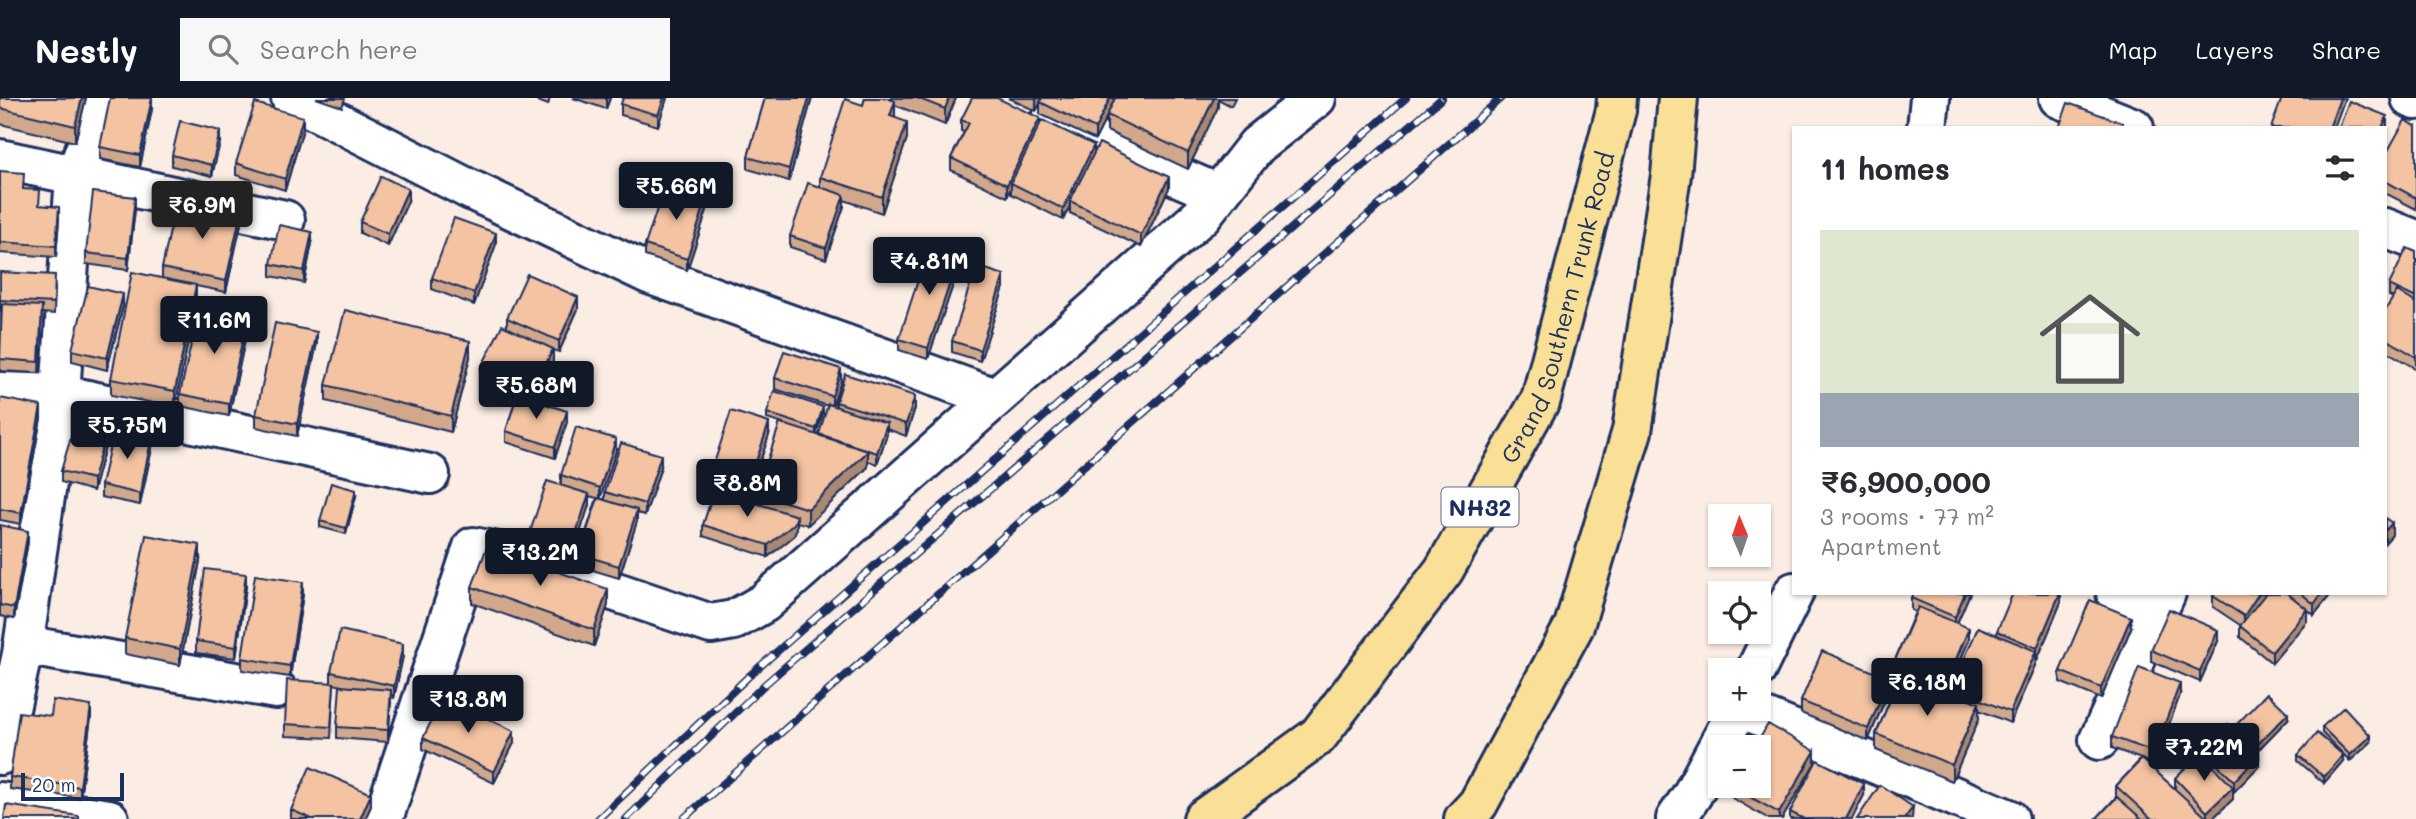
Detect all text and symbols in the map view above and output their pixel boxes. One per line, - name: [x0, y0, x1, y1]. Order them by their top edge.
- search box: [180, 18, 670, 81]
- text: Nestly: [35, 28, 138, 71]
- icon: search: [204, 30, 242, 68]
- text: Search here: [260, 32, 418, 66]
- text: Map: [2109, 34, 2157, 65]
- text: Layers: [2195, 34, 2274, 65]
- text: Share: [2312, 34, 2381, 65]
- street label: Grand Southern Trunk Road: [1493, 148, 1620, 468]
- text: 11 homes: [1820, 148, 1950, 188]
- icon: filters: [2321, 149, 2359, 187]
- pin: ₹5.66M: [619, 162, 733, 222]
- text: ₹5.66M: [635, 170, 717, 200]
- pin: ₹6.9M: [153, 181, 251, 241]
- text: ₹6.9M: [168, 189, 236, 219]
- pin: ₹4.81M: [872, 238, 986, 297]
- text: ₹4.81M: [889, 245, 969, 275]
- icon: home: [2027, 276, 2153, 402]
- pin: ₹11.6M: [157, 296, 271, 356]
- text: ₹11.6M: [176, 304, 252, 334]
- pin: ₹5.68M: [479, 362, 593, 421]
- text: ₹5.68M: [495, 369, 577, 399]
- pin: ₹5.75M: [70, 402, 184, 461]
- text: ₹5.75M: [87, 409, 167, 439]
- pin: ₹8.8M: [698, 460, 796, 519]
- text: ₹6,900,000: [1820, 461, 1991, 501]
- text: ₹8.8M: [712, 467, 782, 497]
- road number: NH32: [1442, 488, 1518, 526]
- text: 3 rooms · 77 m²: [1820, 501, 1994, 531]
- north arrow: [1708, 504, 1771, 567]
- map controls: [1708, 504, 1771, 798]
- pin: ₹13.2M: [483, 528, 597, 588]
- text: Apartment: [1820, 531, 1942, 561]
- text: ₹13.2M: [501, 536, 579, 566]
- button: locate: [1708, 581, 1771, 644]
- button: +: [1708, 658, 1771, 721]
- pin: ₹6.18M: [1870, 658, 1984, 718]
- text: ₹6.18M: [1887, 666, 1967, 696]
- pin: ₹13.8M: [411, 676, 525, 735]
- text: ₹13.8M: [428, 683, 508, 713]
- pin: ₹7.22M: [2147, 724, 2261, 783]
- text: ₹7.22M: [2164, 731, 2244, 761]
- button: −: [1708, 735, 1771, 798]
- scale bar: [21, 770, 124, 802]
- text: 20 m: [32, 772, 76, 797]

